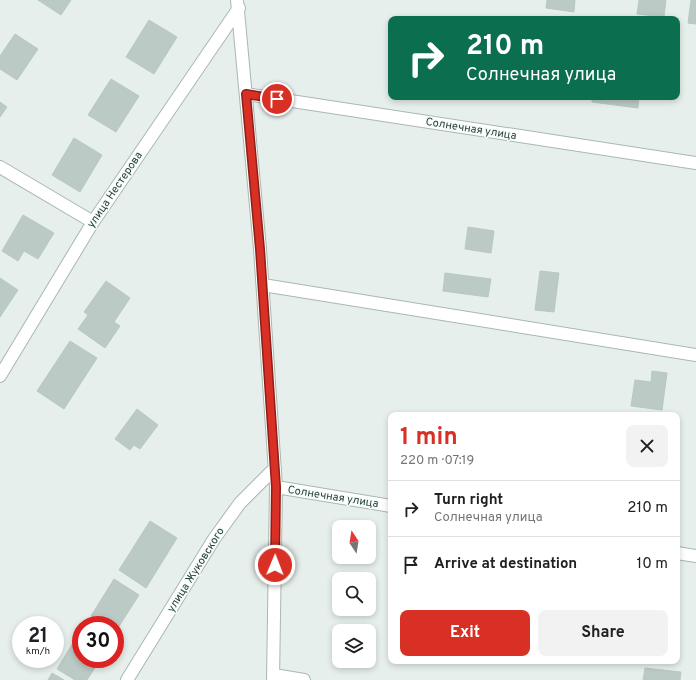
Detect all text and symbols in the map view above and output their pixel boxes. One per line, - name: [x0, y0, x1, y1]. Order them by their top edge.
- text: 210 m: [466, 29, 544, 65]
- icon: right: [400, 32, 452, 84]
- text: Солнечная улица: [466, 64, 616, 87]
- pin: [260, 82, 294, 116]
- icon: arrive: [266, 88, 288, 110]
- street label: Солнечная улица: [425, 115, 518, 143]
- street label: улица Нестерова: [84, 149, 146, 231]
- text: 1 min: [400, 423, 458, 453]
- button: close: [626, 425, 668, 467]
- text: 220 m · 07:19: [400, 453, 474, 469]
- street label: Солнечная улица: [287, 483, 380, 511]
- text: Turn right: [434, 491, 503, 510]
- icon: right: [400, 498, 422, 520]
- text: 210 m: [627, 499, 668, 518]
- text: Солнечная улица: [434, 510, 543, 526]
- north arrow: [332, 520, 376, 564]
- map controls: [332, 520, 376, 668]
- street label: улица Жуковского: [164, 525, 228, 615]
- position arrow: [254, 544, 296, 586]
- icon: arrive: [400, 554, 422, 576]
- text: Arrive at destination: [434, 555, 577, 574]
- text: 10 m: [637, 555, 668, 574]
- button: search: [332, 572, 376, 616]
- button: Exit: [400, 610, 530, 656]
- button: Share: [538, 610, 668, 656]
- speed limit sign: 30: [72, 616, 124, 668]
- text: 21: [28, 624, 48, 650]
- button: layers: [332, 624, 376, 668]
- text: km/h: [26, 645, 50, 658]

